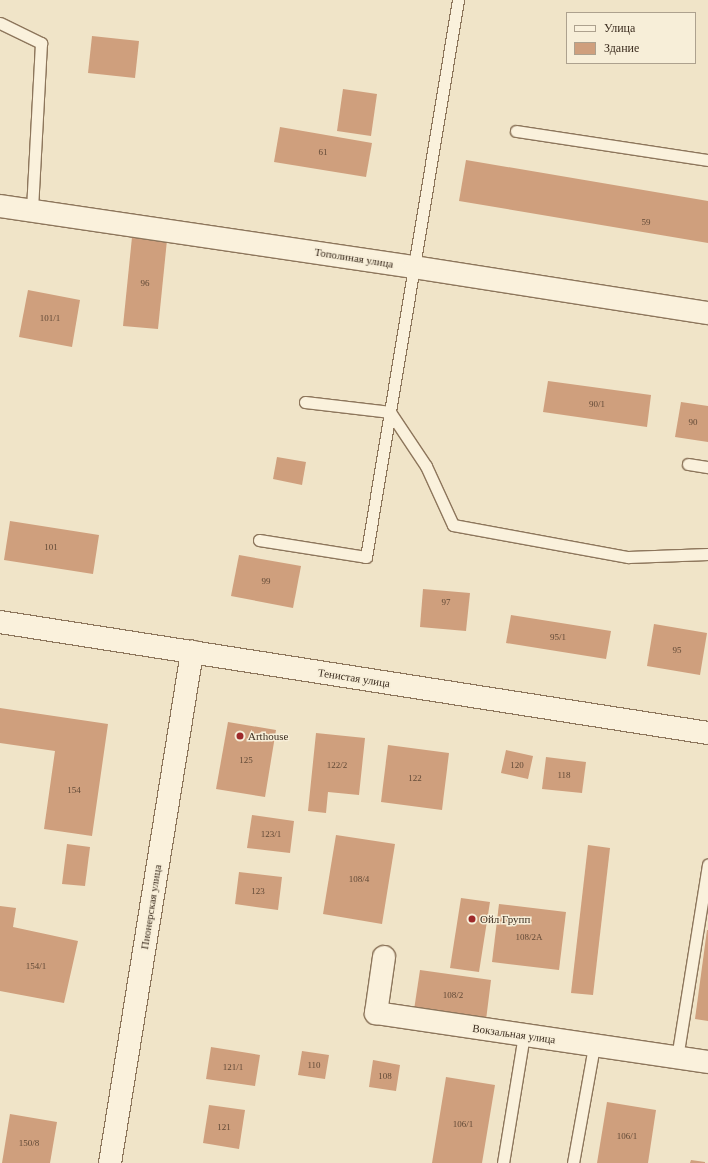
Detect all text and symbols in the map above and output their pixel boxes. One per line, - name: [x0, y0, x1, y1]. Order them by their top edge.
- legend: [566, 12, 696, 64]
- text: Улица: [604, 21, 635, 35]
- text: Здание: [604, 41, 639, 55]
- house number: 61: [318, 147, 328, 157]
- house number: 59: [642, 217, 650, 227]
- street label: Тополиная улица: [314, 245, 394, 271]
- house number: 96: [140, 278, 150, 288]
- house number: 101/1: [40, 313, 60, 323]
- house number: 90/1: [589, 399, 605, 409]
- house number: 90: [688, 417, 698, 427]
- house number: 101: [44, 542, 58, 552]
- house number: 99: [262, 576, 270, 586]
- house number: 97: [442, 597, 450, 607]
- house number: 95/1: [550, 632, 566, 642]
- house number: 95: [672, 645, 682, 655]
- street label: Тенистая улица: [317, 666, 391, 690]
- place label: Arthouse: [248, 729, 288, 743]
- marker: Arthouse: [235, 731, 245, 741]
- house number: 125: [239, 755, 253, 765]
- house number: 122/2: [327, 760, 347, 770]
- house number: 120: [510, 760, 524, 770]
- house number: 118: [557, 770, 571, 780]
- house number: 122: [408, 773, 422, 783]
- house number: 154: [67, 785, 81, 795]
- house number: 123/1: [261, 829, 281, 839]
- street label: Пионерская улица: [138, 864, 164, 950]
- house number: 108/4: [349, 874, 369, 884]
- house number: 123: [251, 886, 265, 896]
- place label: Ойл Групп: [480, 912, 530, 926]
- marker: Ойл Групп: [467, 914, 477, 924]
- house number: 108/2А: [516, 932, 542, 942]
- house number: 154/1: [26, 961, 46, 971]
- house number: 108/2: [443, 990, 463, 1000]
- street label: Вокзальная улица: [472, 1022, 556, 1046]
- house number: 110: [307, 1060, 321, 1070]
- house number: 121/1: [223, 1062, 243, 1072]
- house number: 108: [378, 1071, 392, 1081]
- house number: 106/1: [453, 1119, 473, 1129]
- house number: 121: [217, 1122, 231, 1132]
- house number: 106/1: [617, 1131, 637, 1141]
- house number: 150/8: [19, 1138, 39, 1148]

